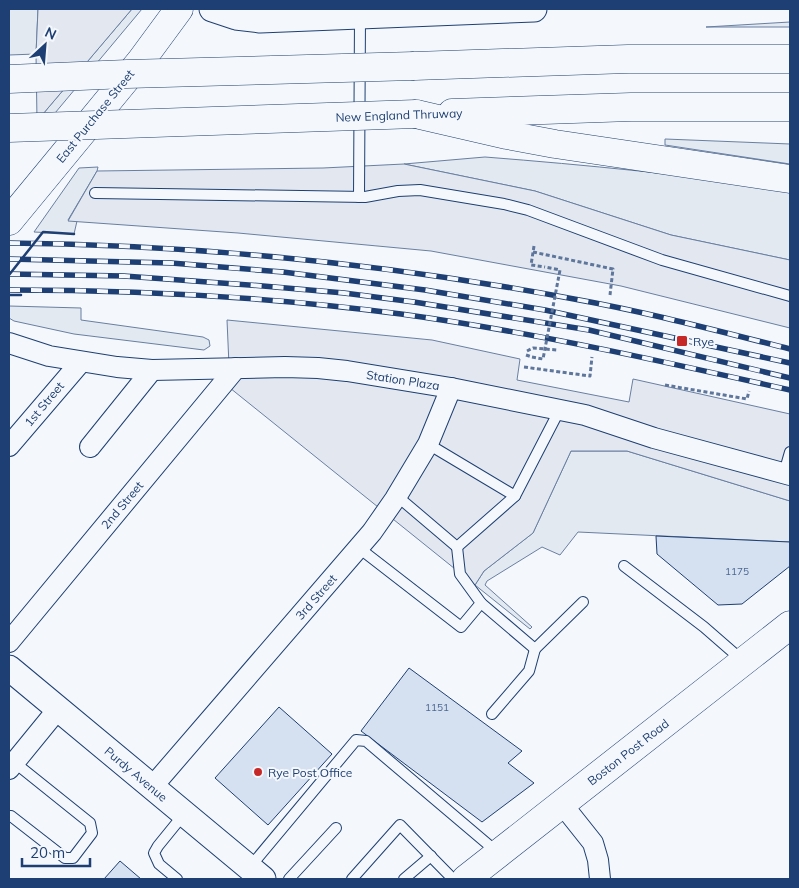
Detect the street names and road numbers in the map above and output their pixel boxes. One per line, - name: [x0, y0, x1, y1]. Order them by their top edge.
- street label: East Purchase Street: [53, 66, 137, 166]
- street label: New England Thruway: [335, 105, 463, 125]
- street label: Station Plaza: [365, 367, 441, 393]
- street label: 1st Street: [21, 379, 67, 429]
- street label: 2nd Street: [98, 478, 146, 532]
- street label: 3rd Street: [292, 571, 340, 623]
- street label: Boston Post Road: [584, 716, 672, 788]
- street label: Purdy Avenue: [102, 743, 170, 805]

